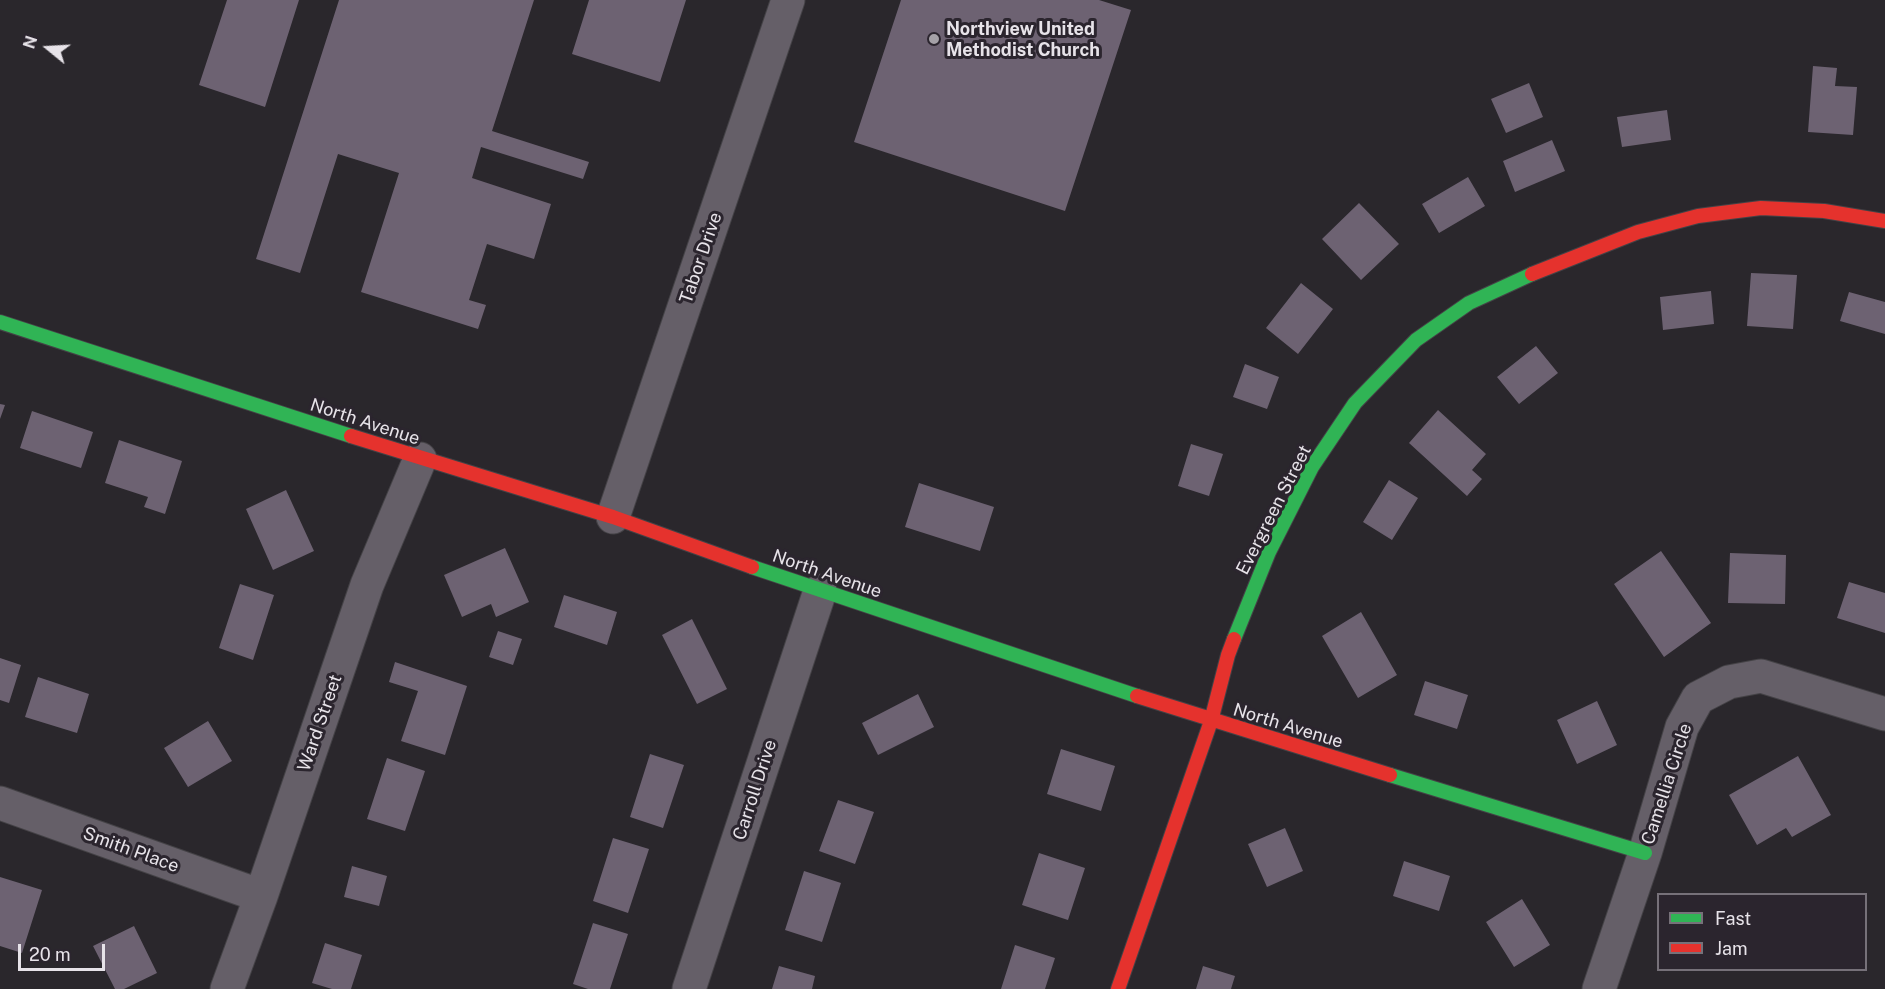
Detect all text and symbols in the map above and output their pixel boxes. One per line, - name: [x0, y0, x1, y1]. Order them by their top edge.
- north arrow: [18, 18, 78, 78]
- place label: Northview United Methodist Church: [946, 18, 1100, 60]
- marker: Northview United Methodist Church: [927, 32, 941, 46]
- text: N: [19, 33, 41, 51]
- street label: Tabor Drive: [675, 210, 727, 306]
- street label: North Avenue: [307, 394, 423, 450]
- street label: Evergreen Street: [1232, 442, 1316, 578]
- street label: North Avenue: [770, 545, 884, 603]
- street label: Ward Street: [293, 672, 347, 774]
- street label: North Avenue: [1230, 699, 1346, 753]
- street label: Camellia Circle: [1637, 721, 1697, 847]
- street label: Carroll Drive: [729, 737, 781, 843]
- street label: Smith Place: [80, 823, 182, 877]
- legend: [1657, 893, 1867, 971]
- text: Fast: [1715, 908, 1751, 929]
- scale bar: [21, 932, 108, 970]
- text: Jam: [1715, 938, 1748, 959]
- text: 20 m: [29, 944, 71, 965]

